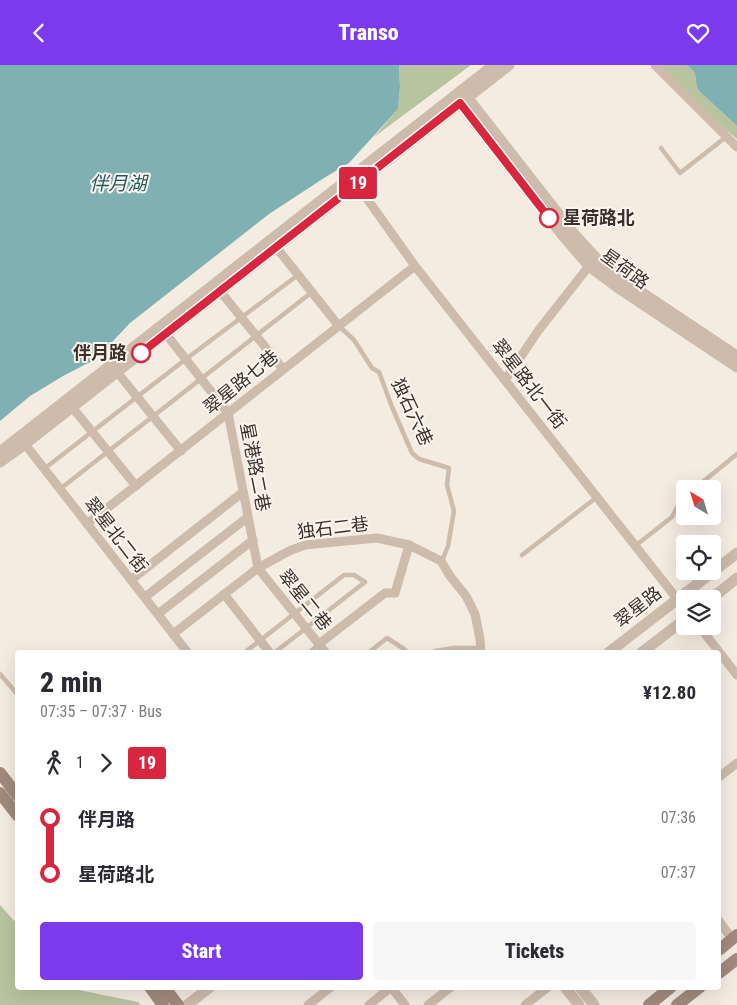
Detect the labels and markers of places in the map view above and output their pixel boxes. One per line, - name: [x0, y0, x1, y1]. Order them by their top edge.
- place label: 星荷路北: [563, 207, 635, 228]
- marker: 星荷路北: [539, 208, 559, 228]
- place label: 伴月路: [73, 342, 127, 363]
- marker: 伴月路: [131, 343, 151, 363]

